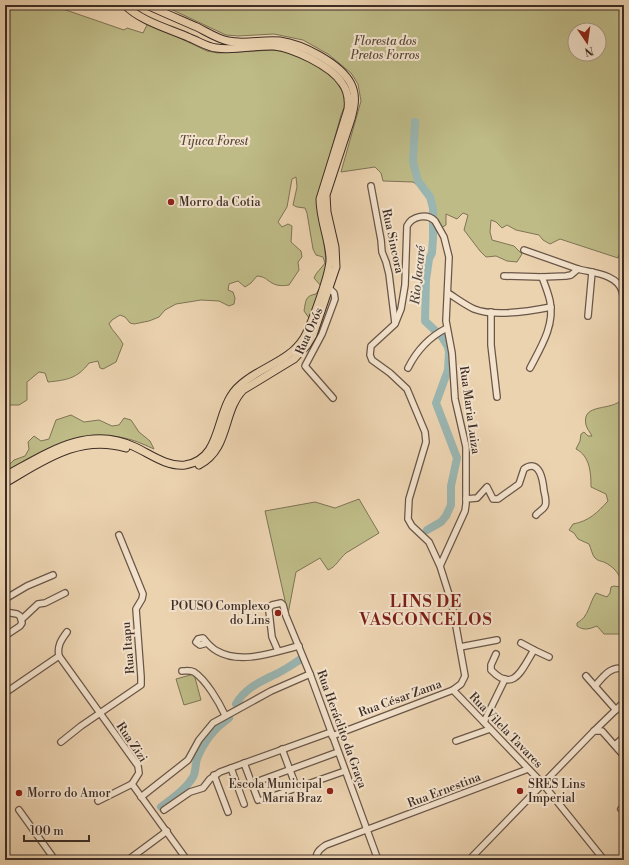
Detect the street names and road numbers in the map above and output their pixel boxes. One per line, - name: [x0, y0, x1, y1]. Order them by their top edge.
- street label: Rua Sincora: [378, 207, 407, 276]
- street label: Rua Orós: [292, 305, 326, 357]
- street label: Rua Maria Luiza: [456, 365, 483, 456]
- street label: Rua Itapu: [119, 621, 138, 675]
- street label: Rua Heráclito da Graça: [313, 668, 370, 791]
- street label: Rua César Zama: [357, 676, 445, 720]
- street label: Rua Vilela Tavares: [466, 689, 546, 771]
- street label: Rua Zizi: [113, 719, 150, 765]
- street label: Rua Ernestina: [405, 769, 484, 811]

